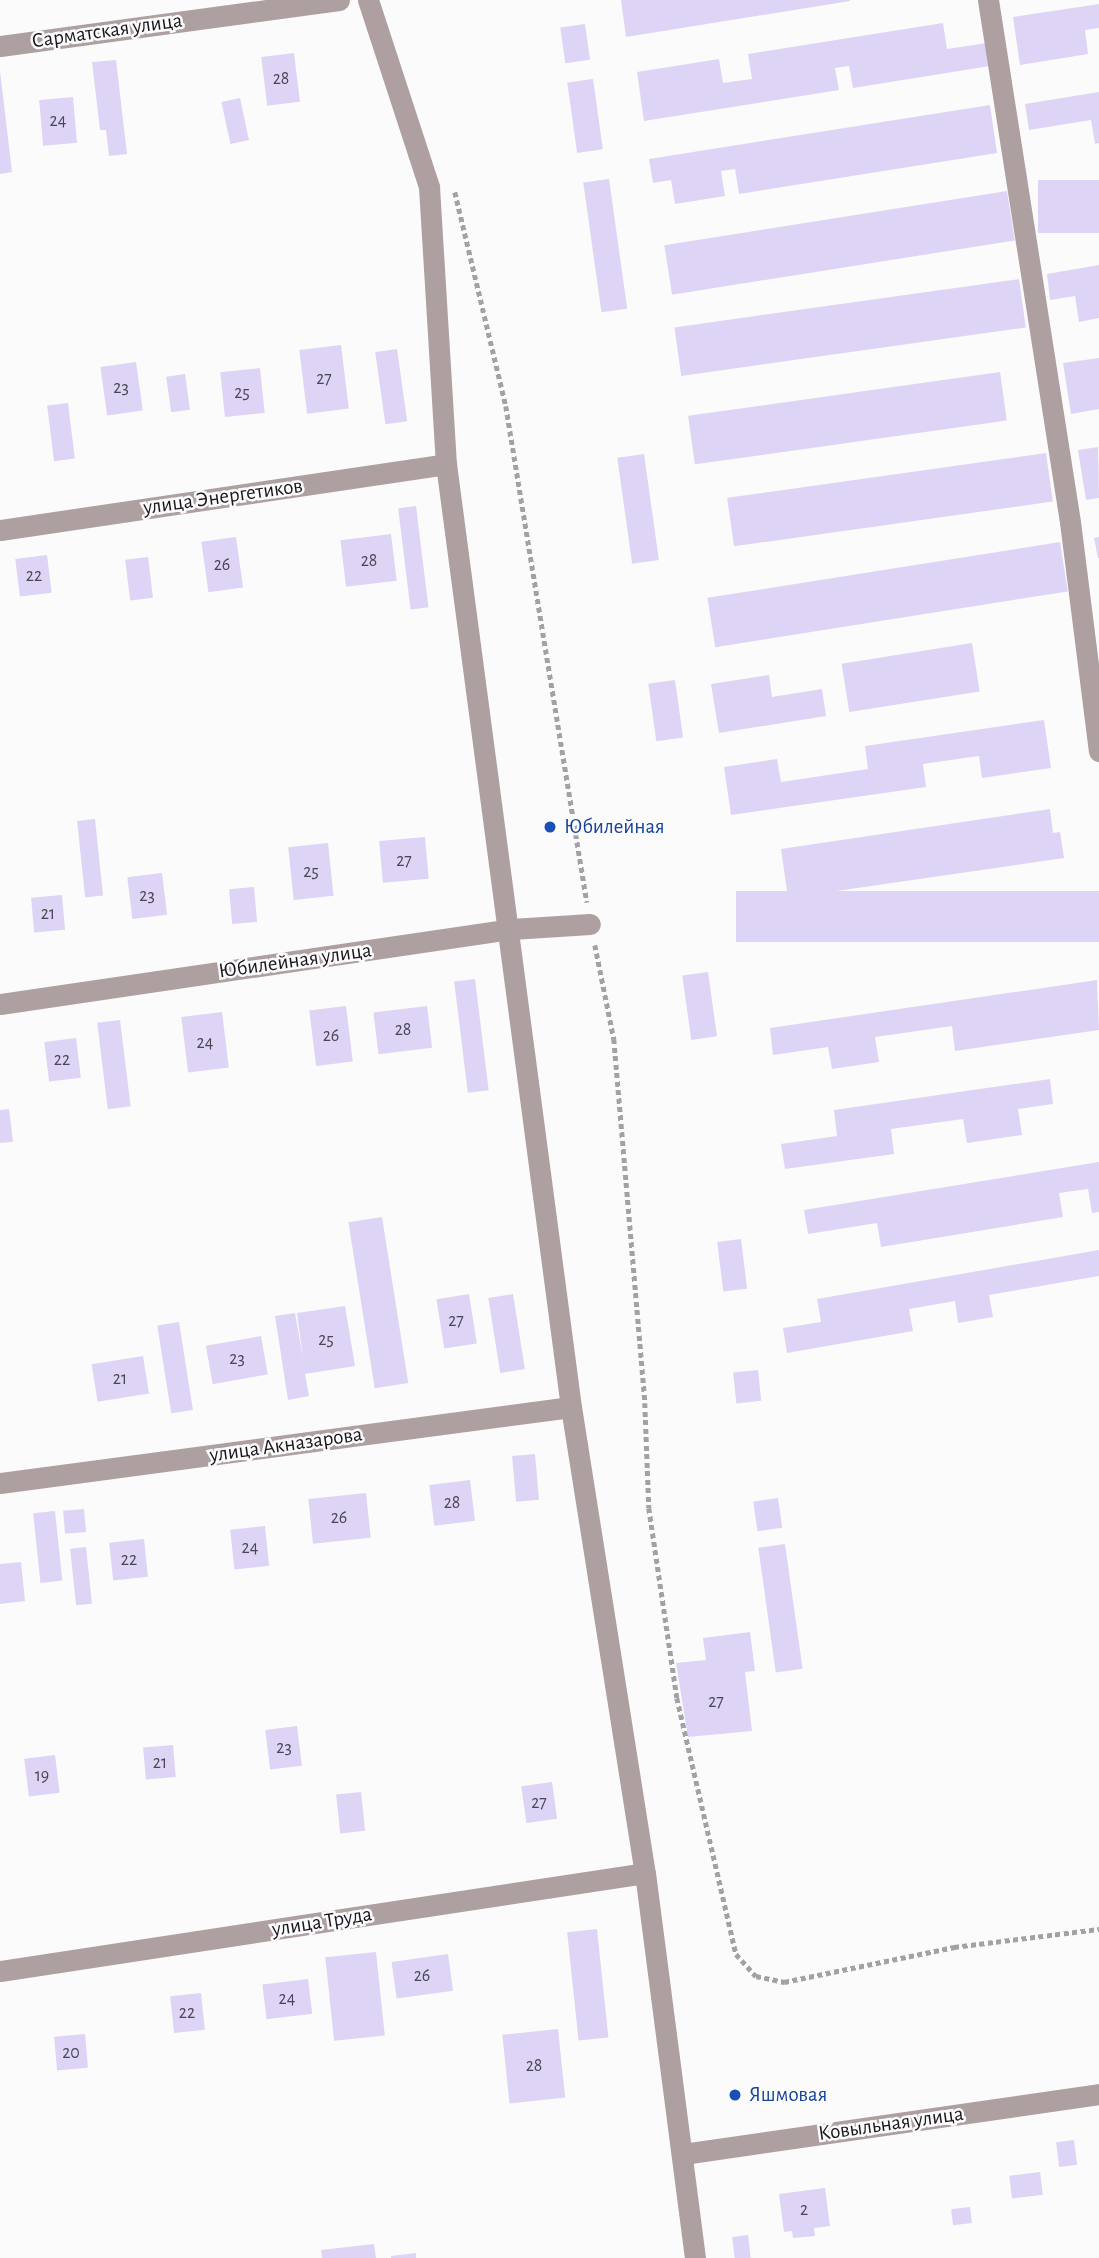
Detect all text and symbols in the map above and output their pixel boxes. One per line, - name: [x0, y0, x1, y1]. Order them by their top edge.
- street label: Сарматская улица: [30, 8, 184, 54]
- house number: 28: [273, 68, 289, 90]
- house number: 24: [50, 110, 66, 132]
- house number: 27: [316, 368, 332, 390]
- house number: 23: [113, 377, 129, 399]
- house number: 25: [234, 382, 250, 404]
- street label: улица Энергетиков: [142, 473, 304, 521]
- house number: 28: [361, 550, 377, 572]
- house number: 26: [214, 554, 230, 576]
- house number: 22: [26, 565, 42, 587]
- place label: Юбилейная: [564, 814, 665, 840]
- marker: Юбилейная: [542, 819, 558, 835]
- house number: 27: [396, 850, 412, 872]
- house number: 25: [303, 861, 319, 883]
- house number: 23: [139, 885, 155, 907]
- house number: 21: [41, 903, 55, 925]
- street label: Юбилейная улица: [217, 938, 373, 984]
- house number: 28: [395, 1019, 411, 1041]
- house number: 26: [323, 1025, 339, 1047]
- house number: 24: [197, 1032, 213, 1054]
- house number: 22: [54, 1049, 70, 1071]
- house number: 27: [448, 1310, 464, 1332]
- house number: 25: [318, 1329, 334, 1351]
- house number: 23: [229, 1348, 245, 1370]
- house number: 21: [113, 1368, 127, 1390]
- street label: улица Акназарова: [208, 1422, 364, 1468]
- house number: 28: [444, 1492, 460, 1514]
- house number: 26: [331, 1507, 347, 1529]
- house number: 24: [242, 1537, 258, 1559]
- house number: 22: [121, 1549, 137, 1571]
- house number: 27: [708, 1691, 724, 1713]
- house number: 23: [276, 1737, 292, 1759]
- house number: 21: [153, 1752, 167, 1774]
- house number: 19: [35, 1765, 49, 1787]
- house number: 27: [531, 1792, 547, 1814]
- street label: улица Труда: [270, 1902, 374, 1942]
- house number: 26: [414, 1965, 430, 1987]
- house number: 24: [279, 1988, 295, 2010]
- house number: 22: [179, 2002, 195, 2024]
- house number: 20: [62, 2042, 80, 2064]
- house number: 28: [526, 2055, 542, 2077]
- place label: Яшмовая: [749, 2082, 827, 2108]
- marker: Яшмовая: [727, 2087, 743, 2103]
- street label: Ковыльная улица: [817, 2101, 965, 2147]
- house number: 2: [800, 2199, 808, 2221]

